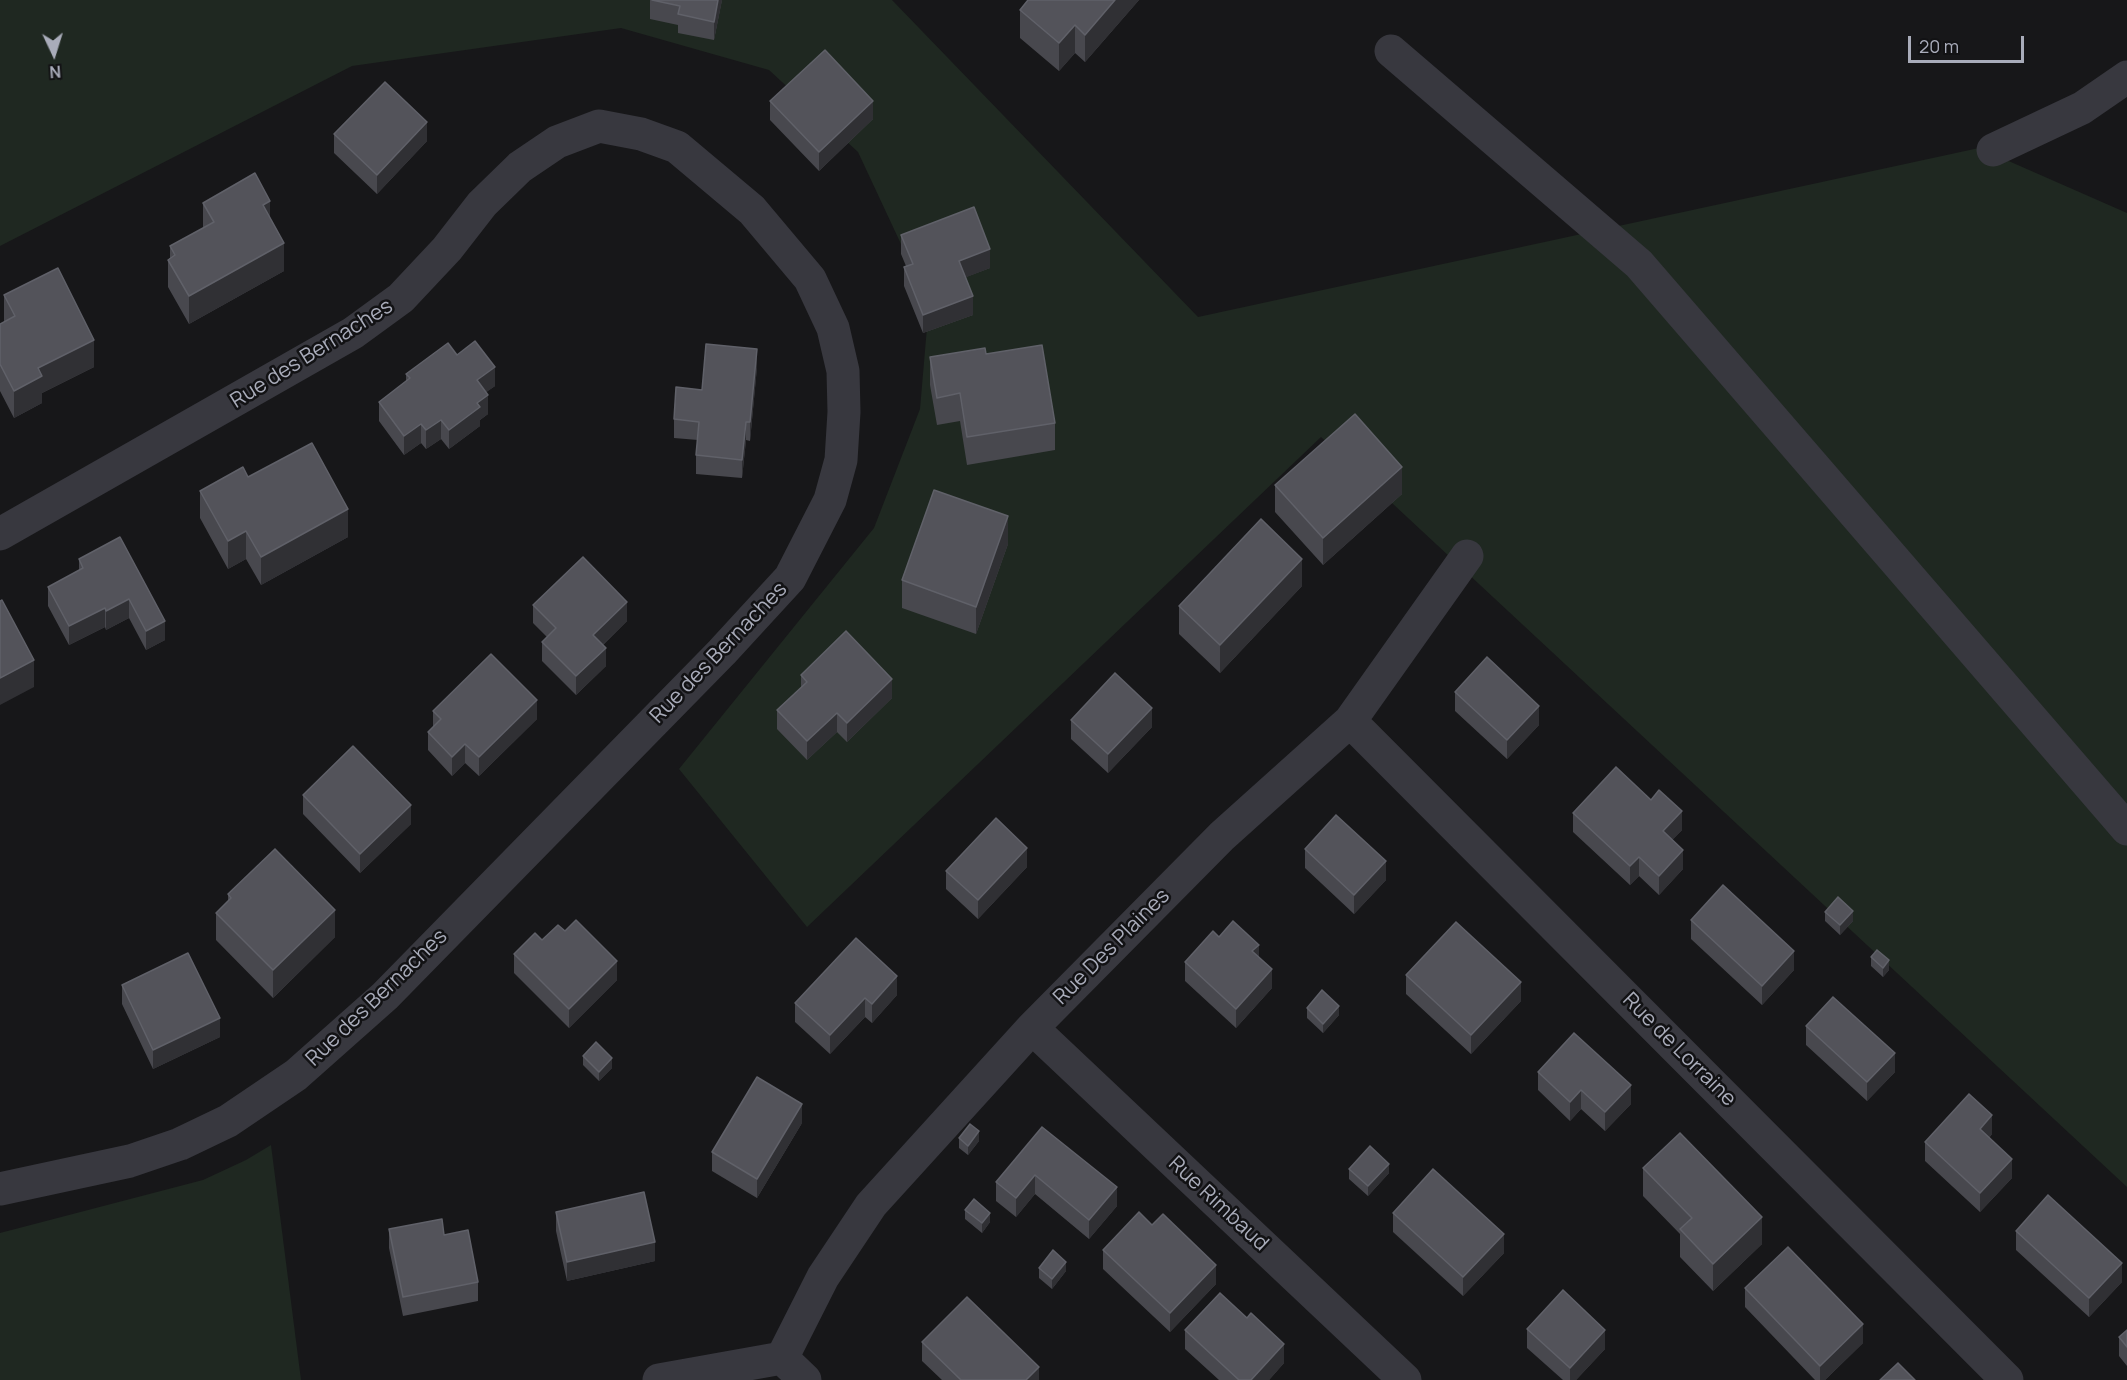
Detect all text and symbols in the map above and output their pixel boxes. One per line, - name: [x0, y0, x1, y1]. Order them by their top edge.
- north arrow: [24, 24, 84, 84]
- scale bar: [1911, 24, 2026, 62]
- text: 20 m: [1919, 34, 1959, 58]
- text: N: [49, 61, 62, 83]
- street label: Rue des Bernaches: [226, 294, 398, 414]
- street label: Rue des Bernaches: [645, 577, 793, 729]
- street label: Rue Des Plaines: [1049, 884, 1175, 1010]
- street label: Rue des Bernaches: [301, 924, 453, 1072]
- street label: Rue de Lorraine: [1617, 988, 1741, 1112]
- street label: Rue Rimbaud: [1163, 1151, 1273, 1257]

